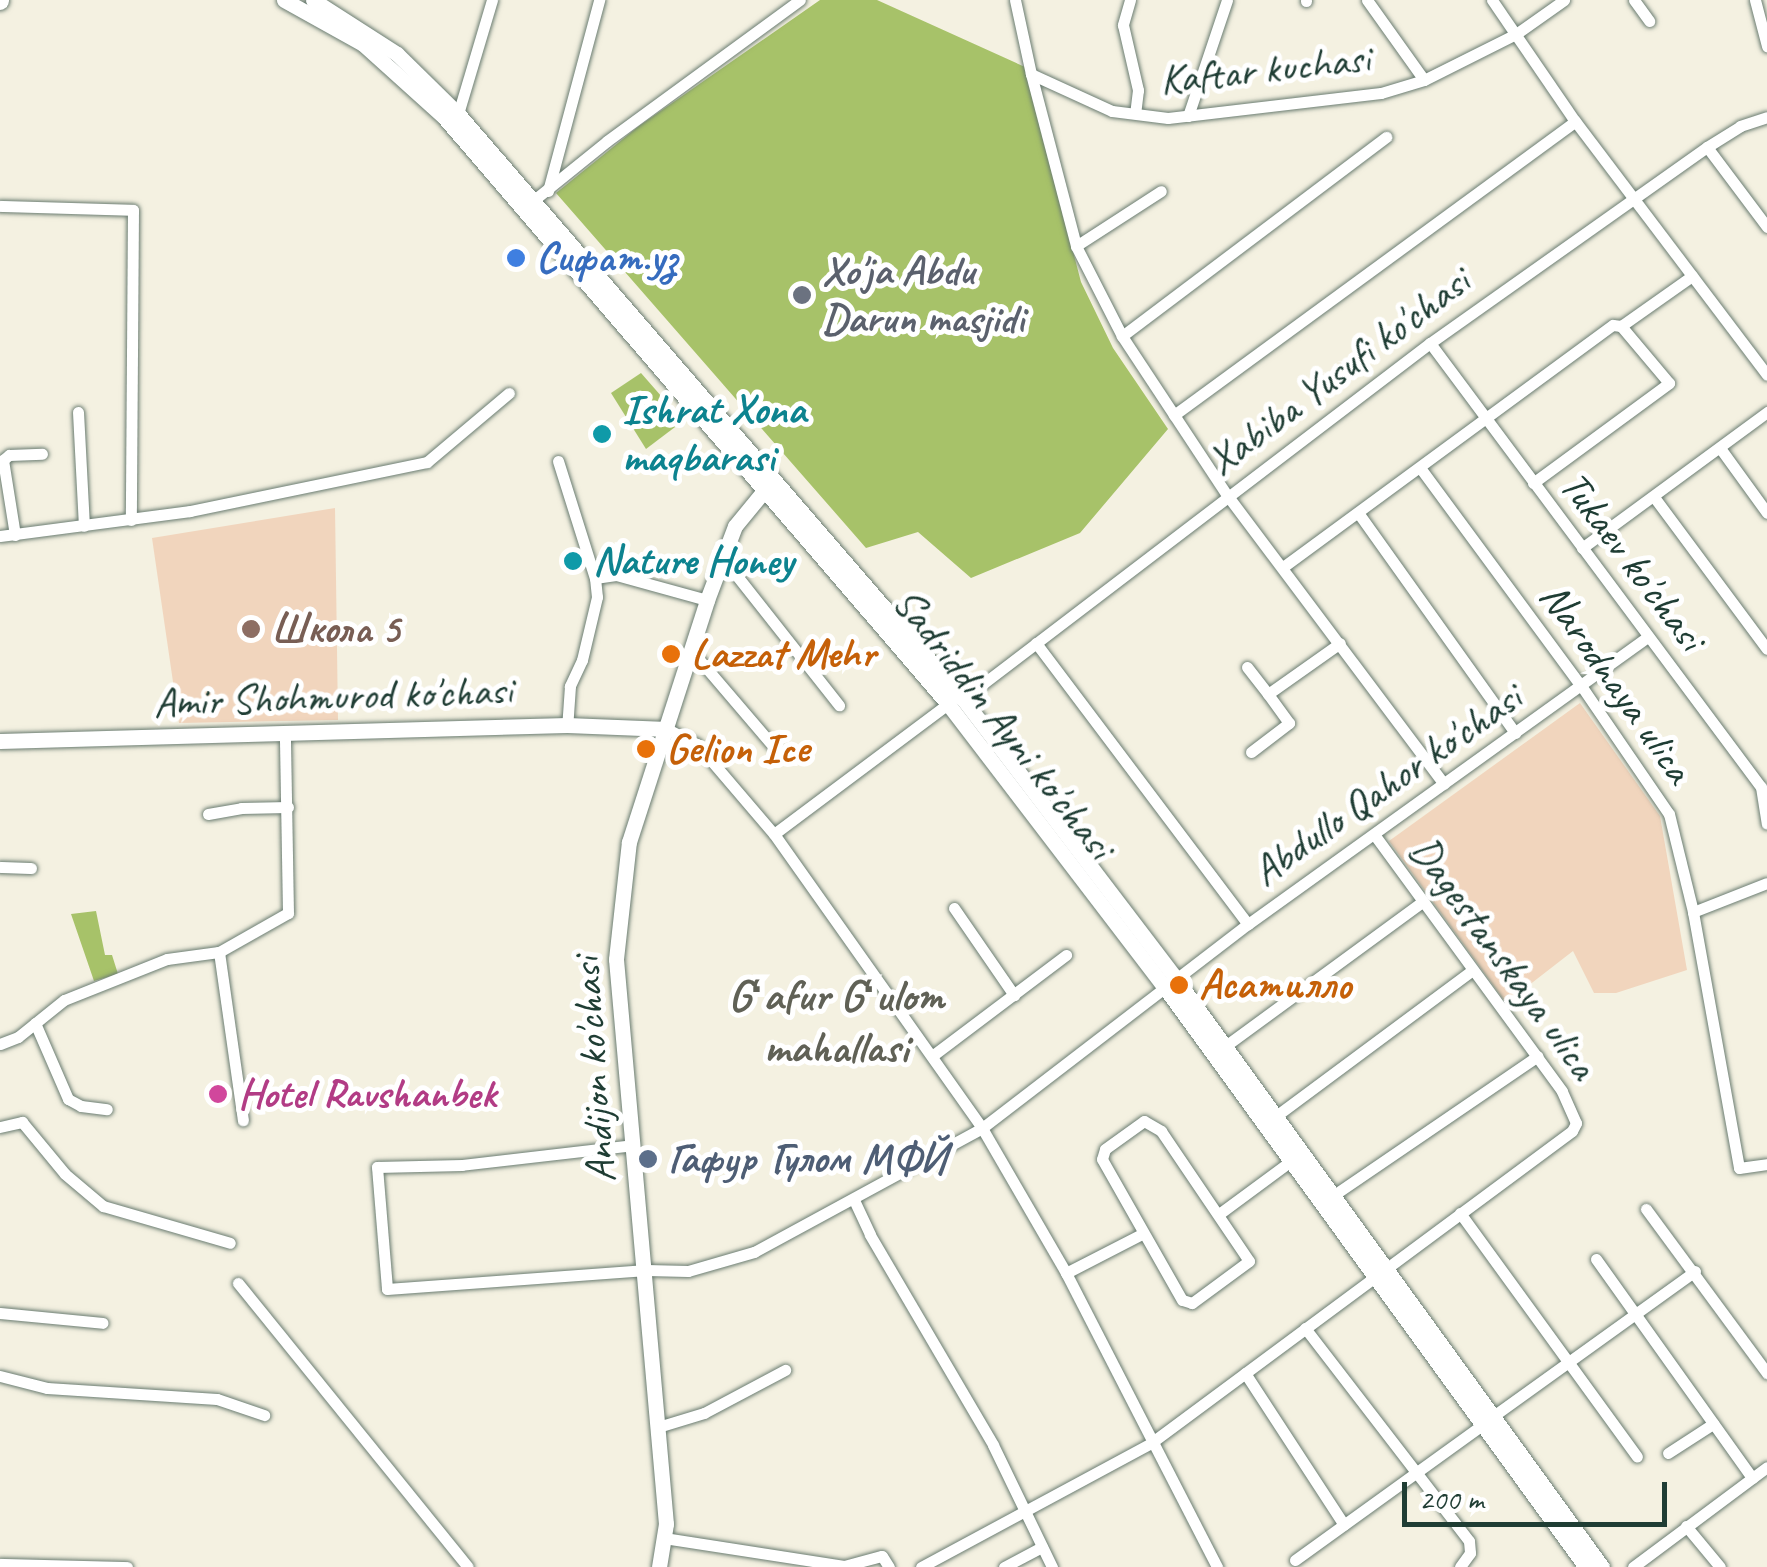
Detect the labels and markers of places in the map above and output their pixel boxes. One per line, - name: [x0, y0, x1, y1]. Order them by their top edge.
- place label: Сифат.уз: [536, 233, 677, 283]
- place label: Xo'ja Abdu Darun masjidi: [822, 246, 1025, 344]
- marker: Сифат.уз: [505, 247, 527, 269]
- marker: Xo'ja Abdu Darun masjidi: [791, 284, 813, 306]
- place label: Ishrat Хоnа mаqbаrasi: [622, 385, 806, 484]
- marker: Ishrat Хоnа mаqbаrasi: [591, 423, 613, 445]
- place label: Nature Honey: [593, 536, 793, 586]
- marker: Nature Honey: [562, 550, 584, 572]
- place label: Школа 5: [271, 604, 400, 654]
- marker: Школа 5: [240, 618, 262, 640]
- place label: Lazzat Mehr: [691, 629, 875, 679]
- marker: Lazzat Mehr: [660, 643, 682, 665]
- place label: Gelion Ice: [666, 724, 808, 774]
- marker: Gelion Ice: [635, 738, 657, 760]
- place label: Асатилло: [1199, 960, 1352, 1010]
- marker: Асатилло: [1168, 974, 1190, 996]
- place label: Hotel Ravshanbek: [238, 1069, 496, 1119]
- marker: Hotel Ravshanbek: [207, 1083, 229, 1105]
- place label: Гафур Гулом МФЙ: [668, 1134, 953, 1184]
- marker: Гафур Гулом МФЙ: [637, 1148, 659, 1170]

